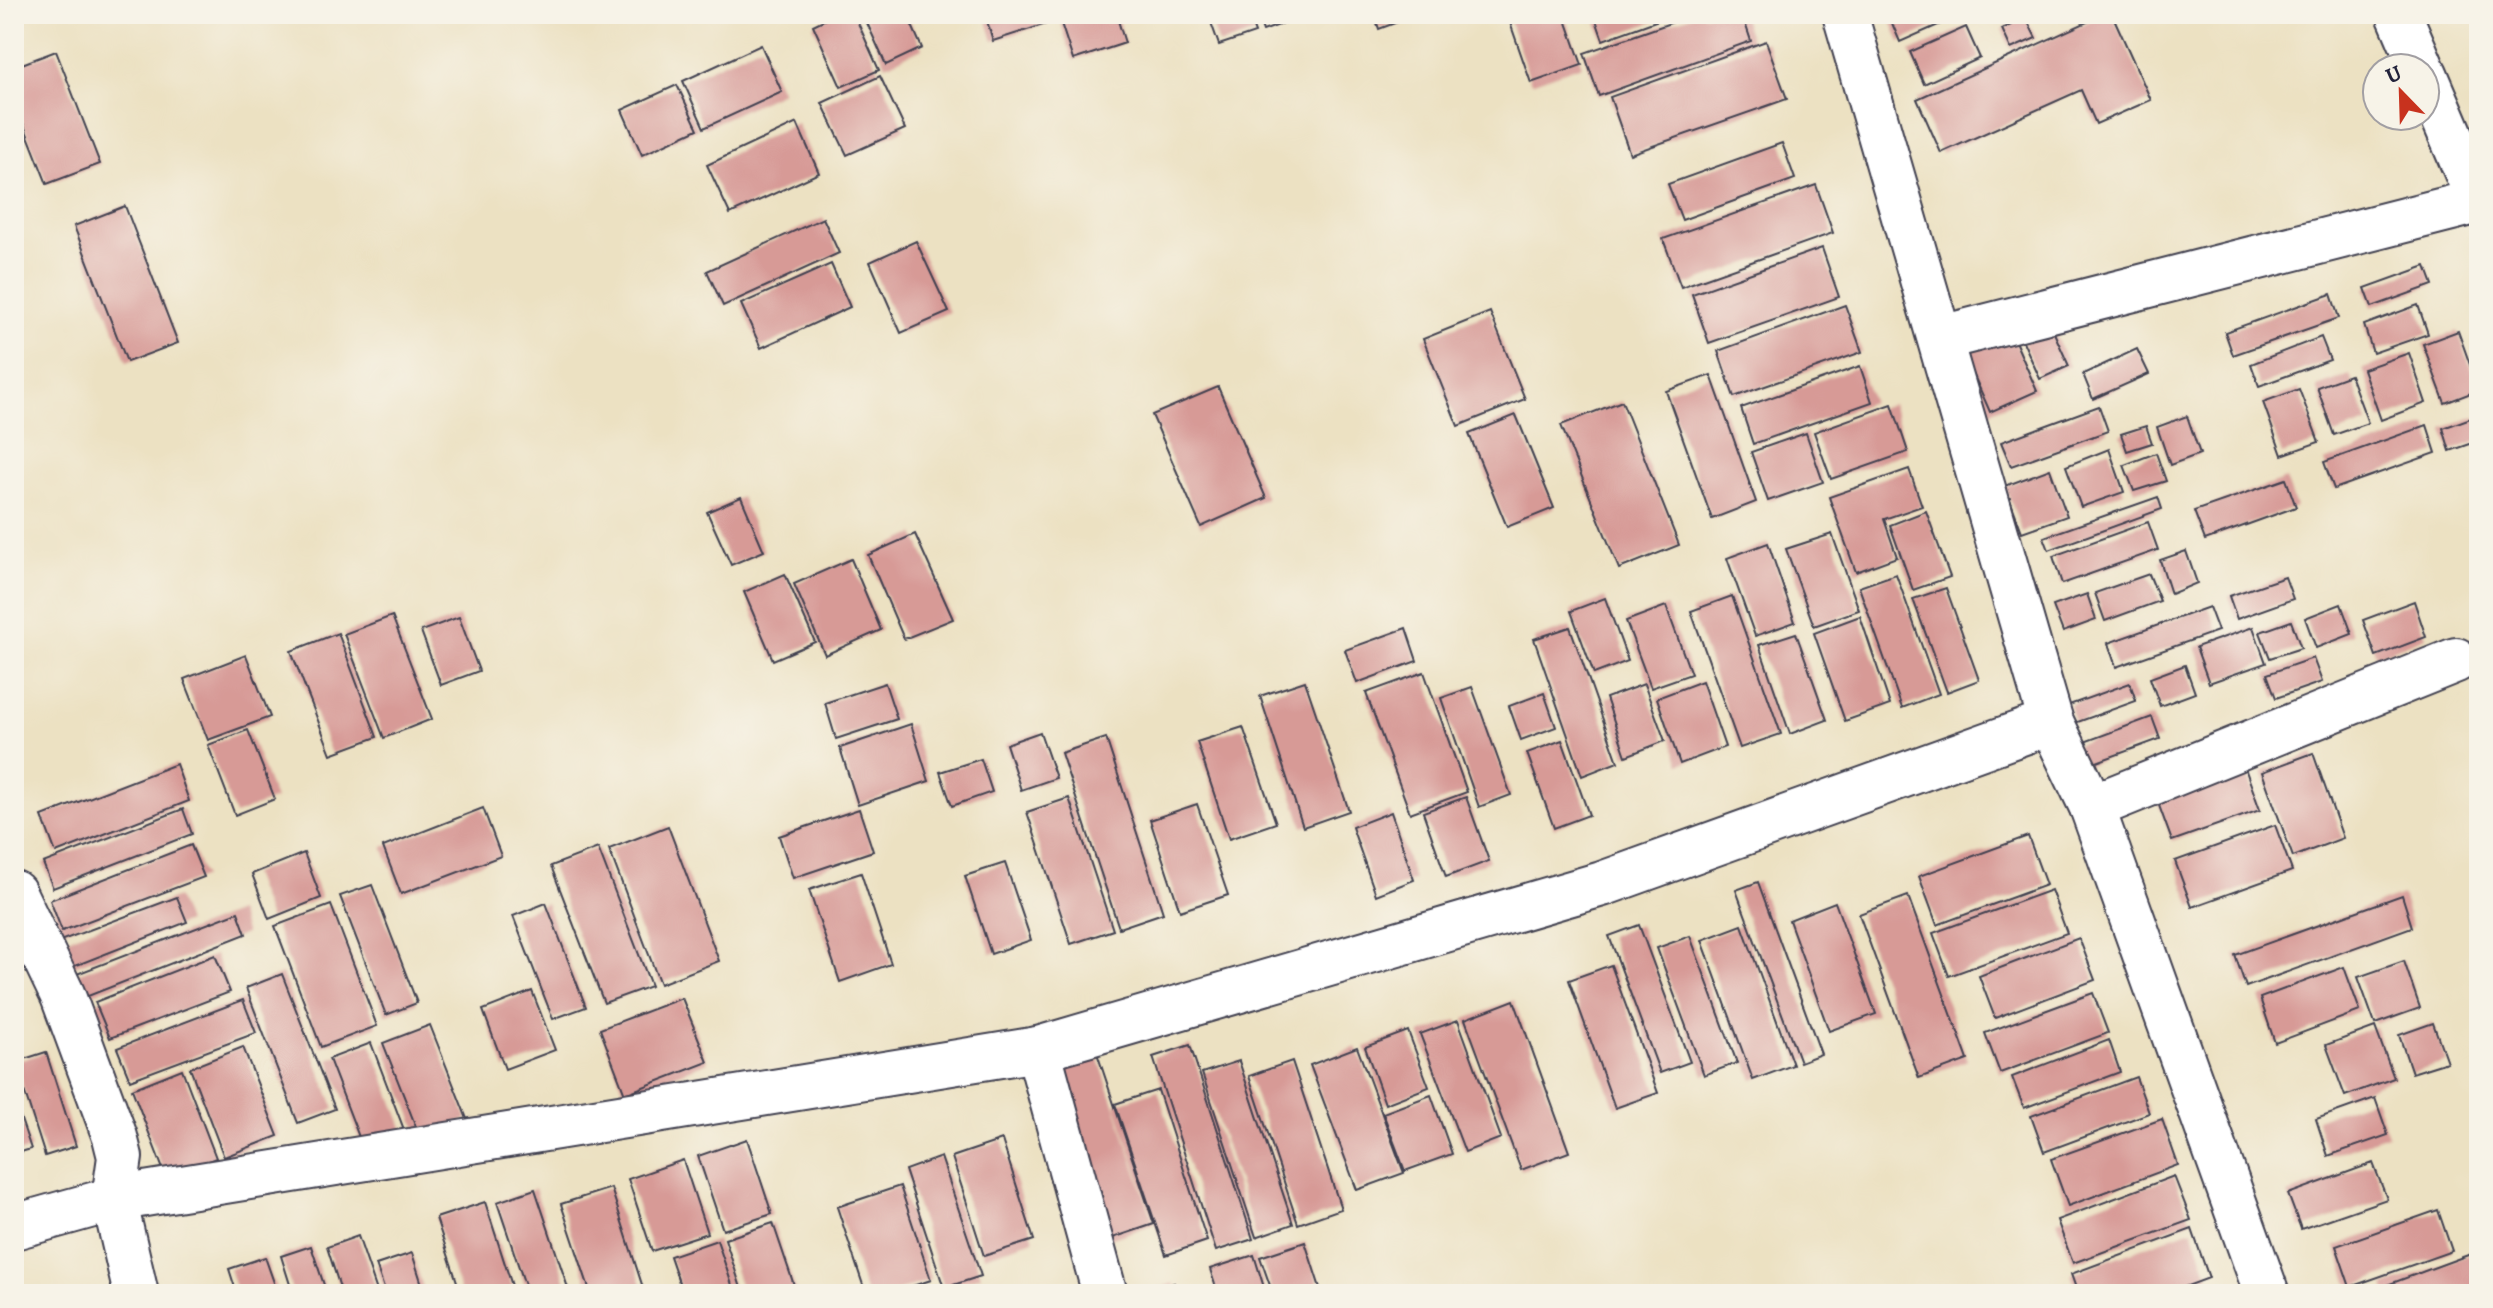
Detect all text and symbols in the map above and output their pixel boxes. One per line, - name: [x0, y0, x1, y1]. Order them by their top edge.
- north arrow: [2361, 52, 2441, 132]
- text: U: [2381, 58, 2407, 91]

